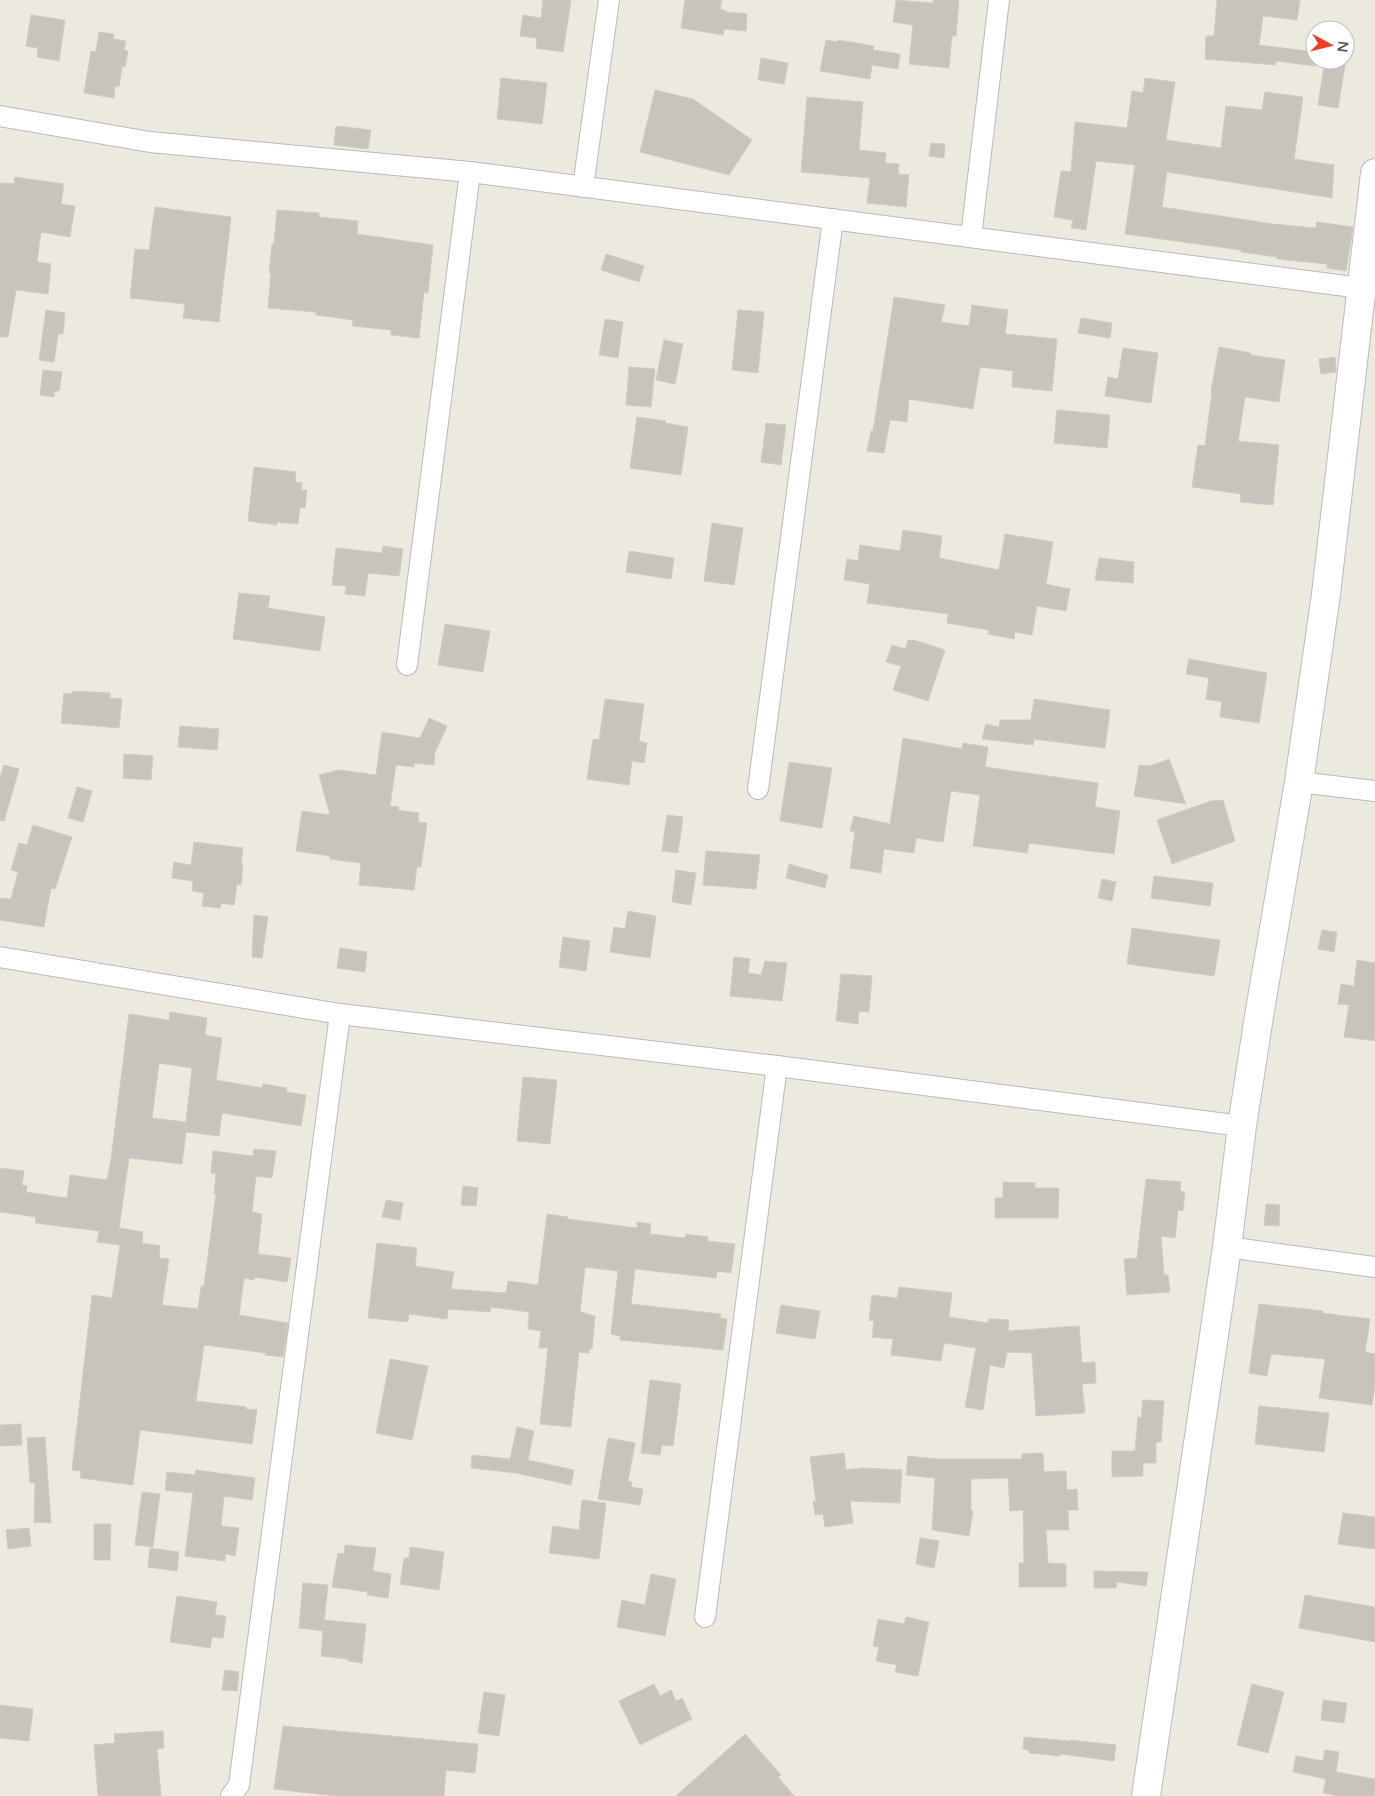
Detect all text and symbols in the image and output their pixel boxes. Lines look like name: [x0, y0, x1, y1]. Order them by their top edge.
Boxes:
north arrow: [1305, 20, 1355, 70]
text: N: [1333, 40, 1352, 53]

